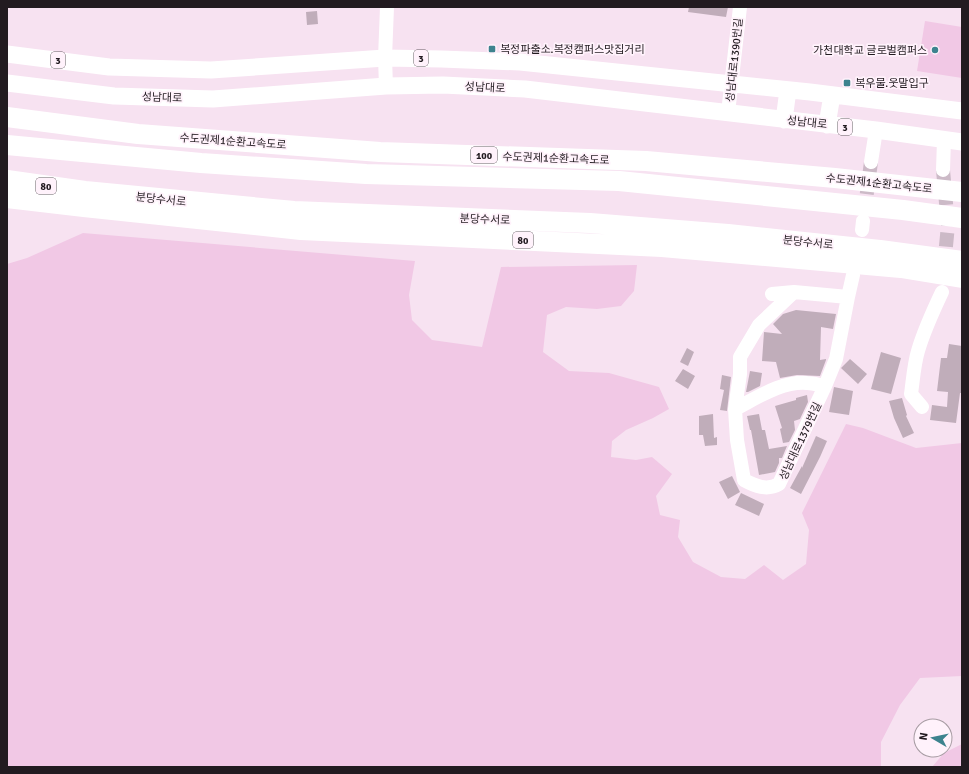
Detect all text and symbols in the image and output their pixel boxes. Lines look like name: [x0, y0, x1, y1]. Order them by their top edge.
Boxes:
street label: 성남대로1390번길: [724, 17, 745, 103]
place label: 복정파출소.복정캠퍼스맛집거리: [500, 43, 645, 56]
marker: 복정파출소.복정캠퍼스맛집거리: [487, 44, 497, 54]
place label: 가천대학교 글로벌캠퍼스: [813, 44, 927, 57]
marker: 가천대학교 글로벌캠퍼스: [930, 45, 940, 55]
road number: 3: [414, 50, 428, 66]
road number: 3: [51, 52, 65, 68]
place label: 복우물.웃말입구: [855, 77, 929, 90]
marker: 복우물.웃말입구: [842, 78, 852, 88]
street label: 성남대로: [464, 80, 506, 95]
street label: 성남대로: [142, 90, 182, 105]
street label: 성남대로: [786, 114, 828, 131]
road number: 3: [838, 119, 852, 135]
street label: 수도권제1순환고속도로: [179, 131, 287, 152]
road number: 100: [471, 147, 497, 163]
street label: 수도권제1순환고속도로: [502, 150, 610, 167]
street label: 수도권제1순환고속도로: [825, 171, 933, 196]
road number: 80: [36, 178, 56, 194]
street label: 분당수서로: [135, 190, 187, 209]
street label: 분당수서로: [459, 212, 510, 227]
road number: 80: [513, 232, 533, 248]
street label: 분당수서로: [782, 233, 834, 252]
street label: 성남대로1379번길: [777, 400, 824, 482]
north arrow: [913, 718, 953, 758]
text: N: [917, 732, 931, 741]

